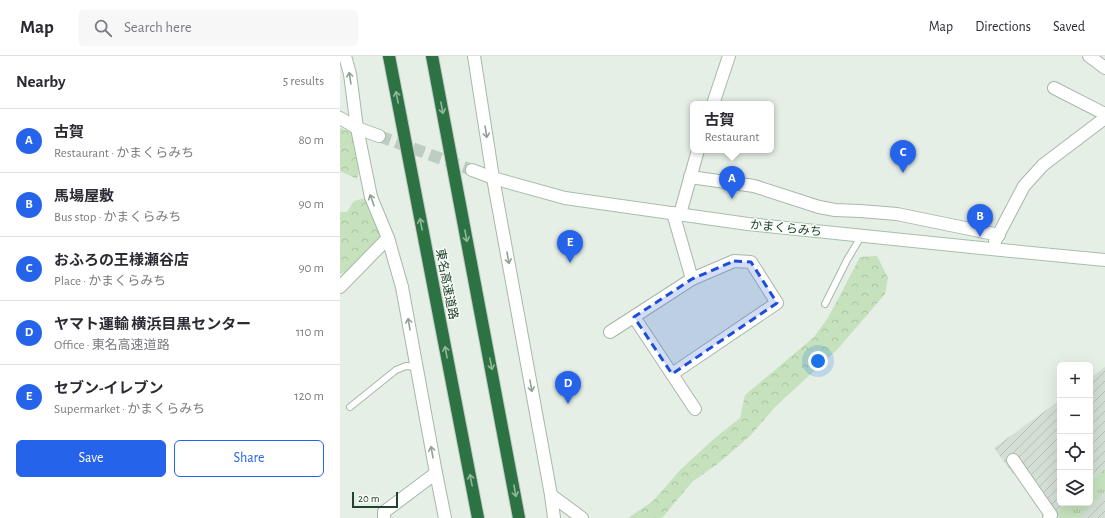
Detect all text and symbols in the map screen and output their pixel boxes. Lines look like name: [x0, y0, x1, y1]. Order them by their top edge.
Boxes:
search box: [78, 10, 358, 46]
icon: search: [92, 17, 114, 39]
text: Map: [20, 18, 54, 37]
text: Search here: [124, 20, 192, 35]
text: Map: [929, 20, 953, 34]
text: Directions: [975, 20, 1031, 34]
text: Saved: [1053, 20, 1085, 34]
one-way arrow: [346, 72, 354, 85]
text: Nearby: [16, 73, 66, 90]
text: 5 results: [283, 75, 324, 88]
one-way arrow: [392, 91, 400, 104]
one-way arrow: [439, 101, 447, 114]
popup: [690, 101, 774, 153]
text: 古賀: [704, 113, 735, 128]
text: 古賀: [54, 125, 84, 140]
one-way arrow: [482, 125, 490, 138]
text: Restaurant: [704, 131, 760, 144]
text: A: [25, 134, 33, 147]
text: 80 m: [298, 134, 324, 147]
pin: C: [890, 140, 916, 173]
text: Restaurant · かまくらみち: [54, 147, 194, 160]
pin: A: [719, 166, 745, 199]
text: 馬場屋敷: [54, 189, 114, 204]
one-way arrow: [368, 195, 376, 207]
text: B: [25, 198, 33, 211]
text: 90 m: [298, 198, 324, 211]
pin: B: [967, 204, 993, 237]
text: Bus stop · かまくらみち: [54, 211, 182, 224]
street label: かまくらみち: [750, 217, 823, 238]
one-way arrow: [417, 218, 425, 231]
one-way arrow: [463, 229, 471, 242]
pin: E: [557, 230, 583, 263]
street label: 東名高速道路: [434, 247, 461, 320]
one-way arrow: [504, 251, 512, 264]
text: おふろの王様瀬谷店: [54, 253, 189, 268]
text: C: [26, 262, 32, 275]
text: 90 m: [298, 262, 324, 275]
text: Place · かまくらみち: [54, 275, 166, 288]
text: ヤマト運輸 横浜目黒センター: [54, 317, 251, 332]
one-way arrow: [405, 318, 413, 331]
text: D: [25, 326, 33, 339]
text: 110 m: [296, 326, 324, 339]
text: Office · 東名高速道路: [54, 339, 170, 352]
one-way arrow: [442, 346, 450, 359]
your location: [808, 351, 828, 371]
one-way arrow: [487, 357, 495, 370]
map controls: [1057, 362, 1093, 506]
button: +: [1057, 362, 1093, 398]
pin: D: [555, 371, 581, 404]
one-way arrow: [527, 379, 535, 392]
text: セブン-イレブン: [54, 381, 164, 396]
text: E: [26, 390, 32, 403]
text: 120 m: [294, 390, 324, 403]
button: −: [1057, 398, 1093, 434]
text: Supermarket · かまくらみち: [54, 403, 205, 416]
button: locate: [1057, 434, 1093, 470]
button: Save: [16, 440, 166, 477]
button: Share: [174, 440, 324, 477]
one-way arrow: [428, 446, 436, 459]
button: layers: [1057, 470, 1093, 506]
one-way arrow: [466, 473, 474, 486]
one-way arrow: [511, 484, 519, 497]
scale bar: [352, 490, 398, 509]
text: 20 m: [358, 493, 379, 504]

